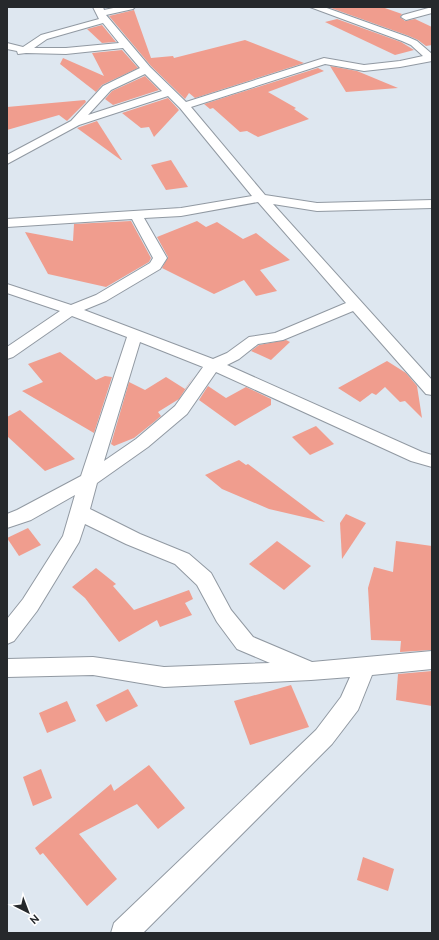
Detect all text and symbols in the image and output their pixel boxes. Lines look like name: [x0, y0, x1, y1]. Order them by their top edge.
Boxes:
north arrow: [8, 892, 48, 932]
text: N: [28, 912, 42, 927]

